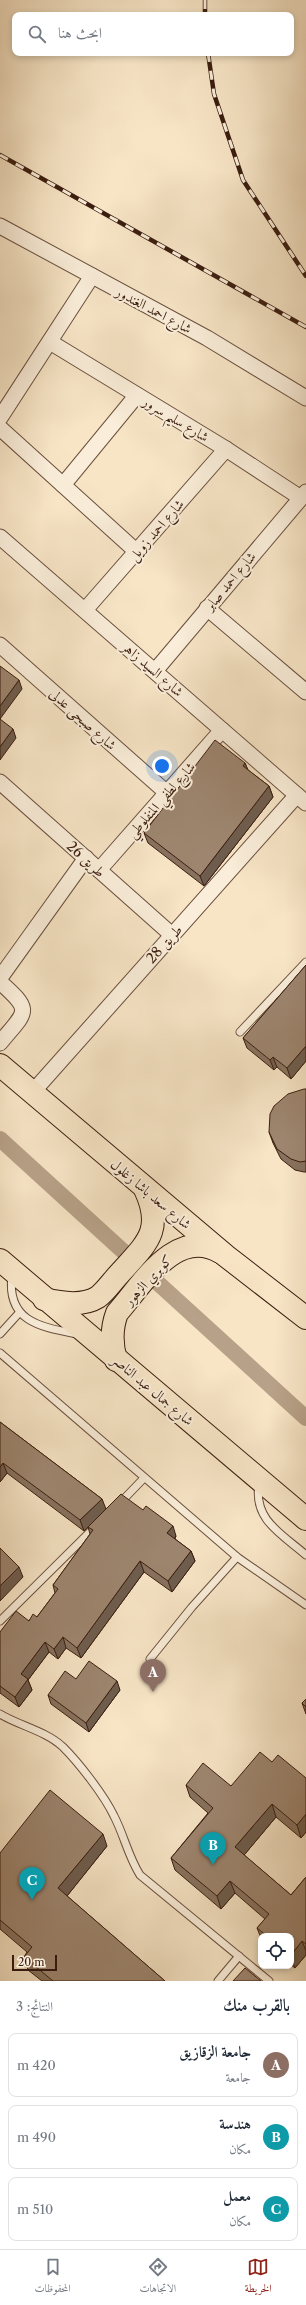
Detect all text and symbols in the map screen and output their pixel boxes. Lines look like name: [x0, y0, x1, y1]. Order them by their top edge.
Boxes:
search box: [12, 12, 294, 56]
icon: search: [26, 23, 48, 45]
text: ابحث هنا: [58, 23, 102, 42]
street label: شارع احمد الغندور: [110, 282, 195, 340]
street label: شارع سليم سرور: [135, 391, 212, 450]
street label: شارع احمد زويل: [124, 495, 190, 567]
street label: شارع احمد صابر: [199, 548, 262, 618]
street label: شارع السيد زاهر: [115, 636, 187, 703]
street label: شارع صبحى عدلى: [44, 684, 120, 756]
your location: [152, 756, 172, 776]
street label: شارع لطفي المنفلوطي: [123, 758, 203, 845]
street label: طريق 26: [63, 837, 109, 881]
street label: طريق 28: [142, 921, 186, 967]
street label: شارع سعد باشا زغلول: [105, 1155, 195, 1235]
street label: كوبري الزهور: [119, 1251, 178, 1313]
street label: شارع جمال عبد الناصر: [105, 1349, 198, 1432]
pin: A: [140, 1659, 166, 1692]
pin: B: [200, 1832, 226, 1865]
pin: C: [19, 1867, 45, 1900]
map controls: [258, 1933, 294, 1969]
button: locate: [258, 1933, 294, 1969]
scale bar: [12, 1953, 57, 1972]
text: 20 m: [18, 1955, 44, 1969]
text: بالقرب منك: [223, 1995, 290, 2015]
text: النتائج: 3: [16, 1998, 53, 2014]
text: جامعة الزقازيق: [179, 2042, 251, 2061]
text: 420 m: [17, 2057, 56, 2073]
text: A: [271, 2057, 281, 2073]
text: جامعة: [225, 2069, 251, 2085]
text: هندسة: [219, 2114, 251, 2133]
text: 490 m: [17, 2129, 56, 2145]
text: B: [271, 2129, 281, 2145]
text: مكان: [229, 2141, 251, 2157]
text: معمل: [223, 2186, 251, 2205]
text: 510 m: [17, 2201, 53, 2217]
text: C: [271, 2201, 281, 2217]
text: مكان: [229, 2213, 251, 2229]
tab: المحفوظات: [34, 2256, 71, 2299]
tab: الاتجاهات: [139, 2256, 176, 2299]
tab: الخريطة: [245, 2256, 272, 2299]

